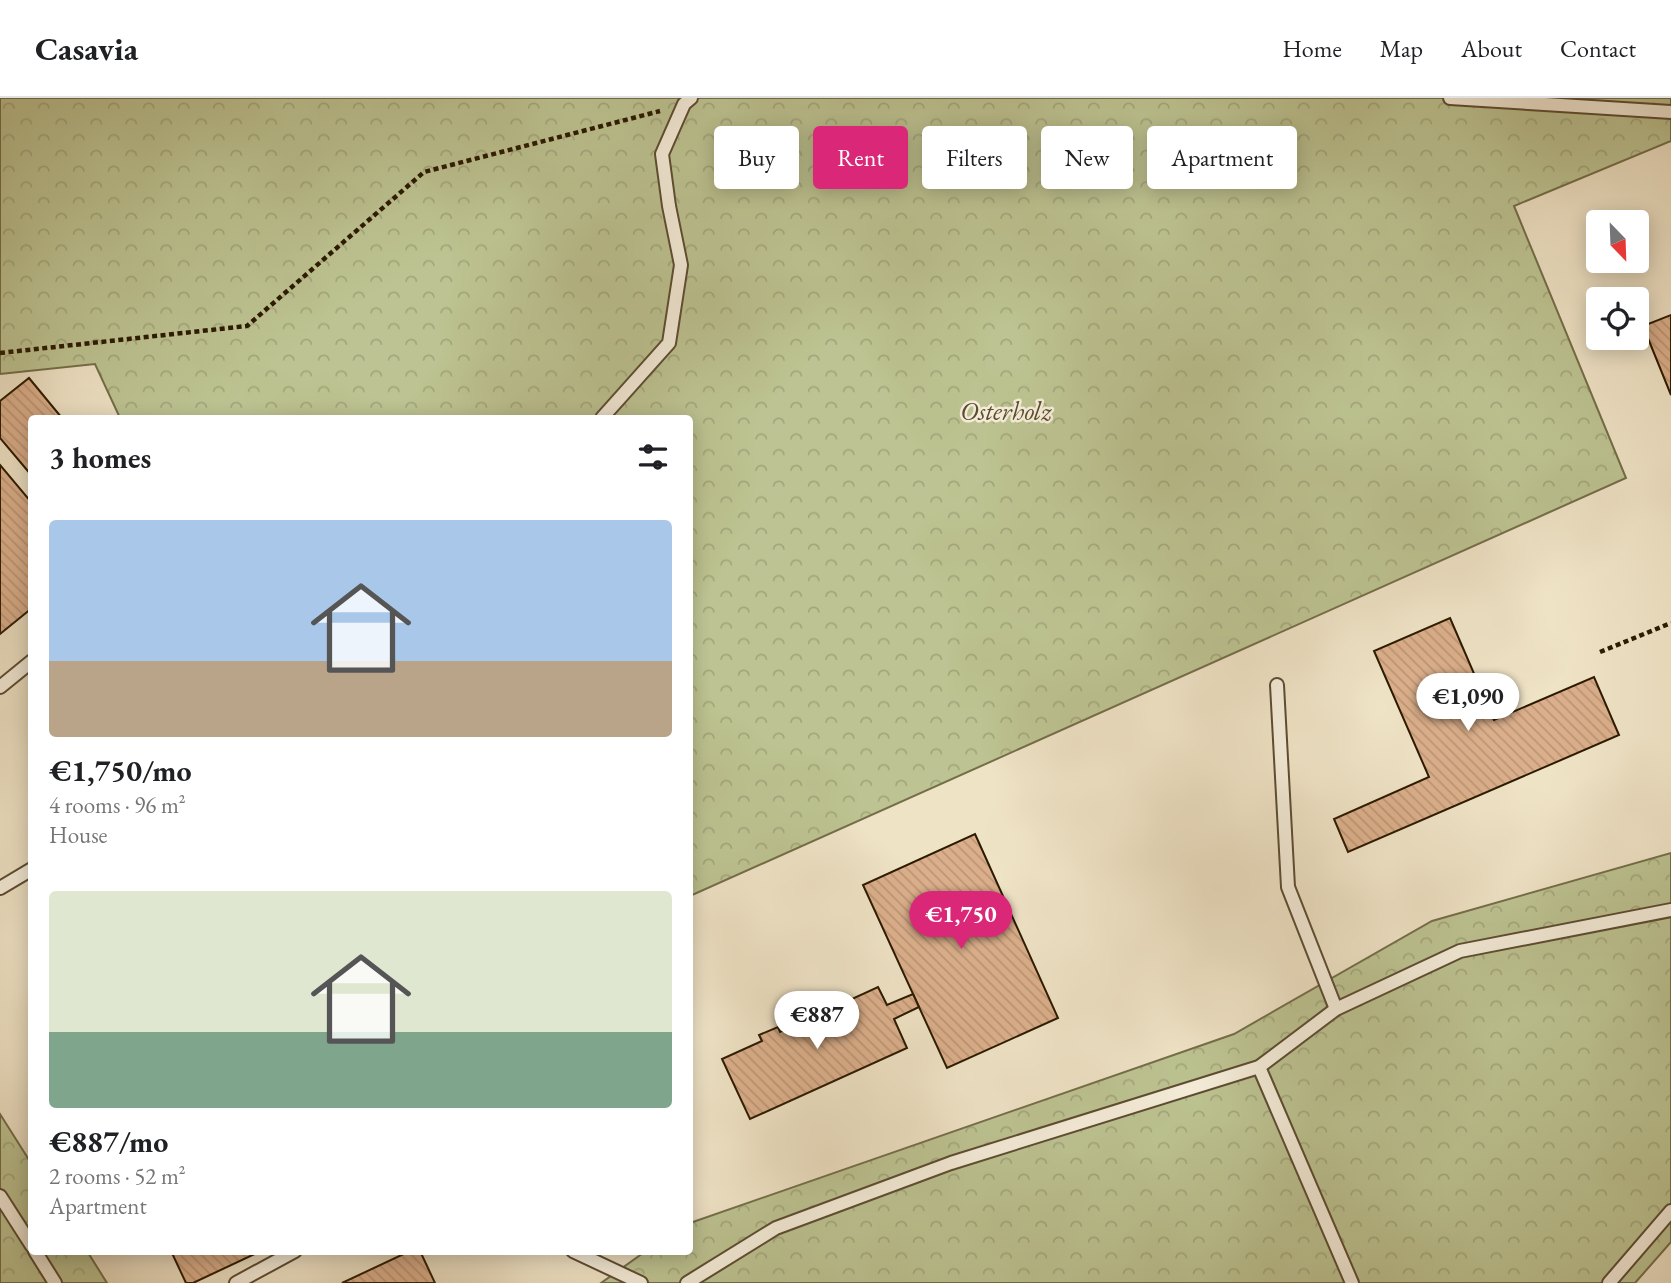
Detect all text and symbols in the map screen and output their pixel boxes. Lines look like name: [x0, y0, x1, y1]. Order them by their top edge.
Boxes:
text: Casavia: [35, 27, 138, 70]
text: Home: [1282, 33, 1342, 64]
text: Map: [1380, 33, 1423, 64]
text: About: [1461, 33, 1522, 64]
text: Contact: [1560, 33, 1636, 64]
chip: Buy: [714, 126, 799, 189]
chip: Rent: [813, 126, 908, 189]
chip: Filters: [922, 126, 1027, 189]
chip: New: [1041, 126, 1133, 189]
chip: Apartment: [1147, 126, 1297, 189]
north arrow: [1586, 210, 1648, 273]
map controls: [1586, 210, 1649, 350]
button: locate: [1586, 287, 1649, 350]
park label: Osterholz: [960, 394, 1052, 428]
text: 3 homes: [49, 438, 151, 477]
icon: filters: [634, 438, 672, 476]
icon: home: [298, 565, 424, 691]
pin: €1,090: [1411, 674, 1525, 733]
text: €1,090: [1432, 681, 1504, 711]
text: €1,750/mo: [49, 751, 192, 790]
text: 4 rooms · 96 m²: [49, 790, 186, 820]
text: House: [49, 820, 108, 850]
pin: €1,750: [904, 892, 1018, 951]
text: €1,750: [925, 899, 997, 929]
icon: home: [298, 936, 424, 1062]
pin: €887: [776, 992, 858, 1051]
text: €887: [790, 999, 844, 1029]
text: €887/mo: [49, 1122, 168, 1161]
text: 2 rooms · 52 m²: [49, 1161, 186, 1191]
text: Apartment: [49, 1191, 147, 1221]

